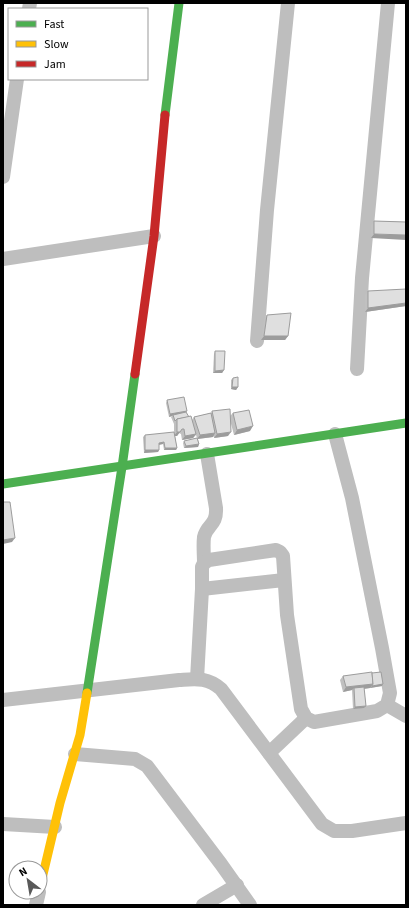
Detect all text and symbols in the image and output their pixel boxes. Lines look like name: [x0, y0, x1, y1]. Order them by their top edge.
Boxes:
legend: [8, 8, 148, 80]
text: Fast: [44, 16, 64, 33]
text: Slow: [44, 36, 69, 53]
text: Jam: [44, 56, 66, 73]
north arrow: [8, 860, 48, 900]
text: N: [16, 864, 30, 880]

